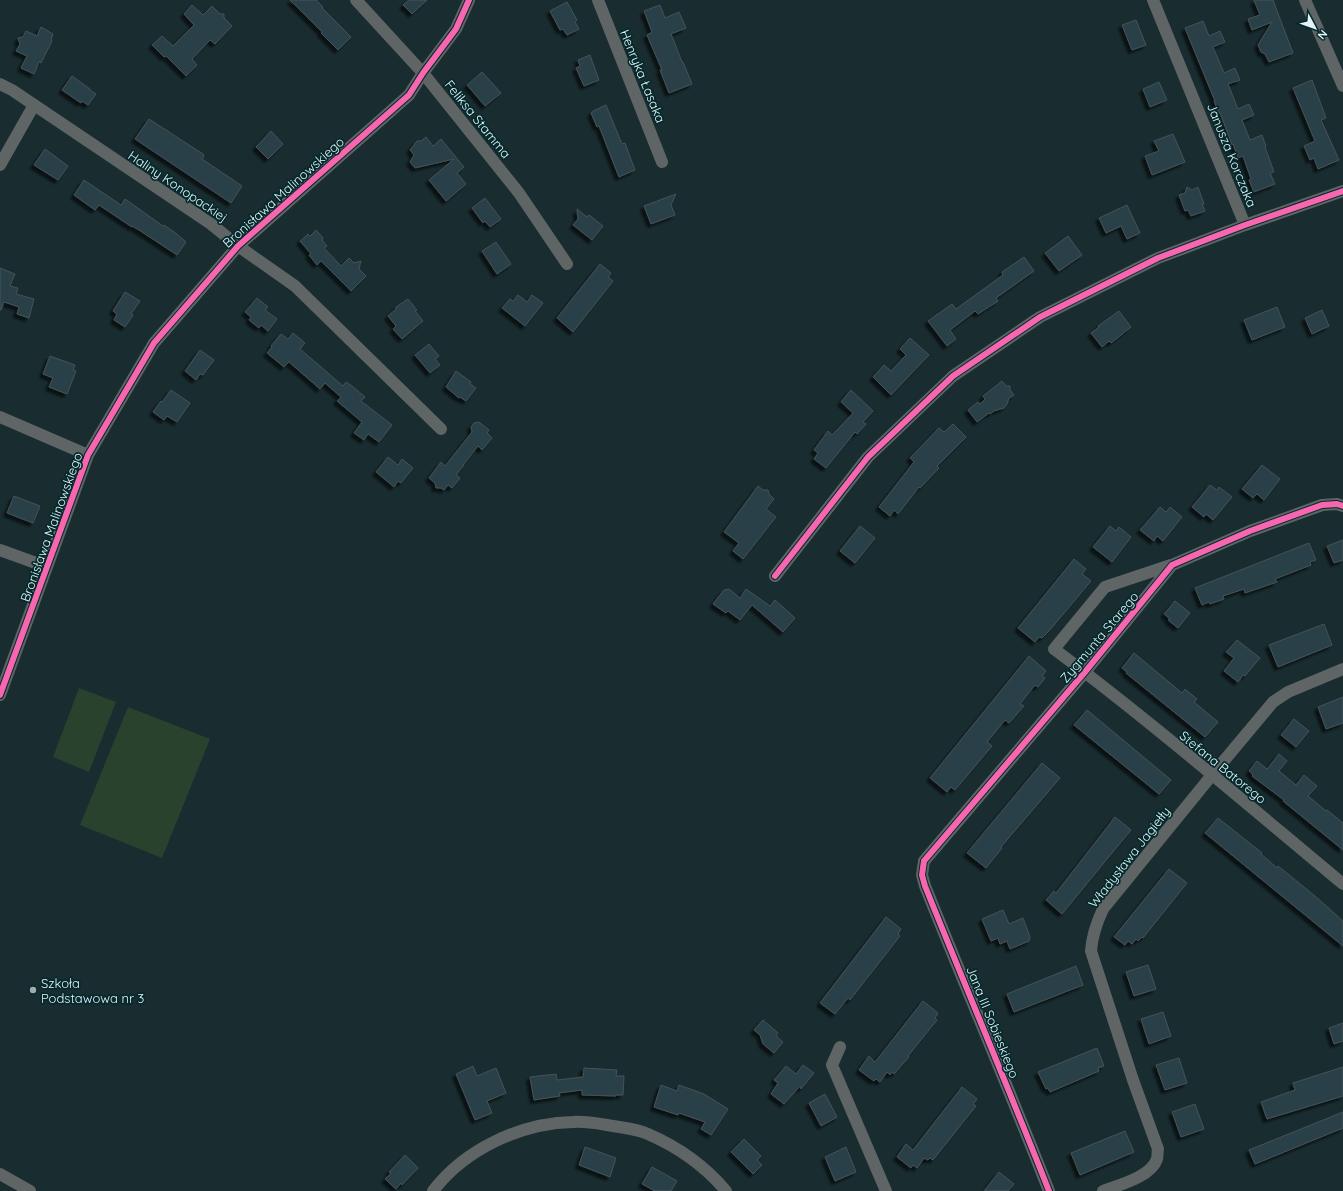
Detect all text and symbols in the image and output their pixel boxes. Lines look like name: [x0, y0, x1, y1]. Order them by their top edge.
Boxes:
north arrow: [1295, 8, 1335, 48]
street label: Henryka Łasaka: [617, 27, 669, 125]
text: N: [1315, 27, 1330, 42]
street label: Feliksa Stamma: [442, 77, 514, 161]
street label: Janusza Korczaka: [1204, 101, 1260, 209]
street label: Bronisława Malinowskiego: [219, 133, 347, 251]
street label: Haliny Konopackiej: [125, 147, 231, 225]
street label: Bronisława Malinowskiego: [17, 450, 86, 604]
street label: Zygmunta Starego: [1056, 588, 1142, 686]
street label: Stefana Batorego: [1176, 727, 1270, 807]
street label: Władysława Jagiełły: [1085, 803, 1173, 911]
street label: Jana III Sobieskiego: [963, 964, 1023, 1081]
place label: Szkoła Podstawowa nr 3: [41, 975, 145, 1006]
marker: Szkoła Podstawowa nr 3: [28, 985, 38, 995]

